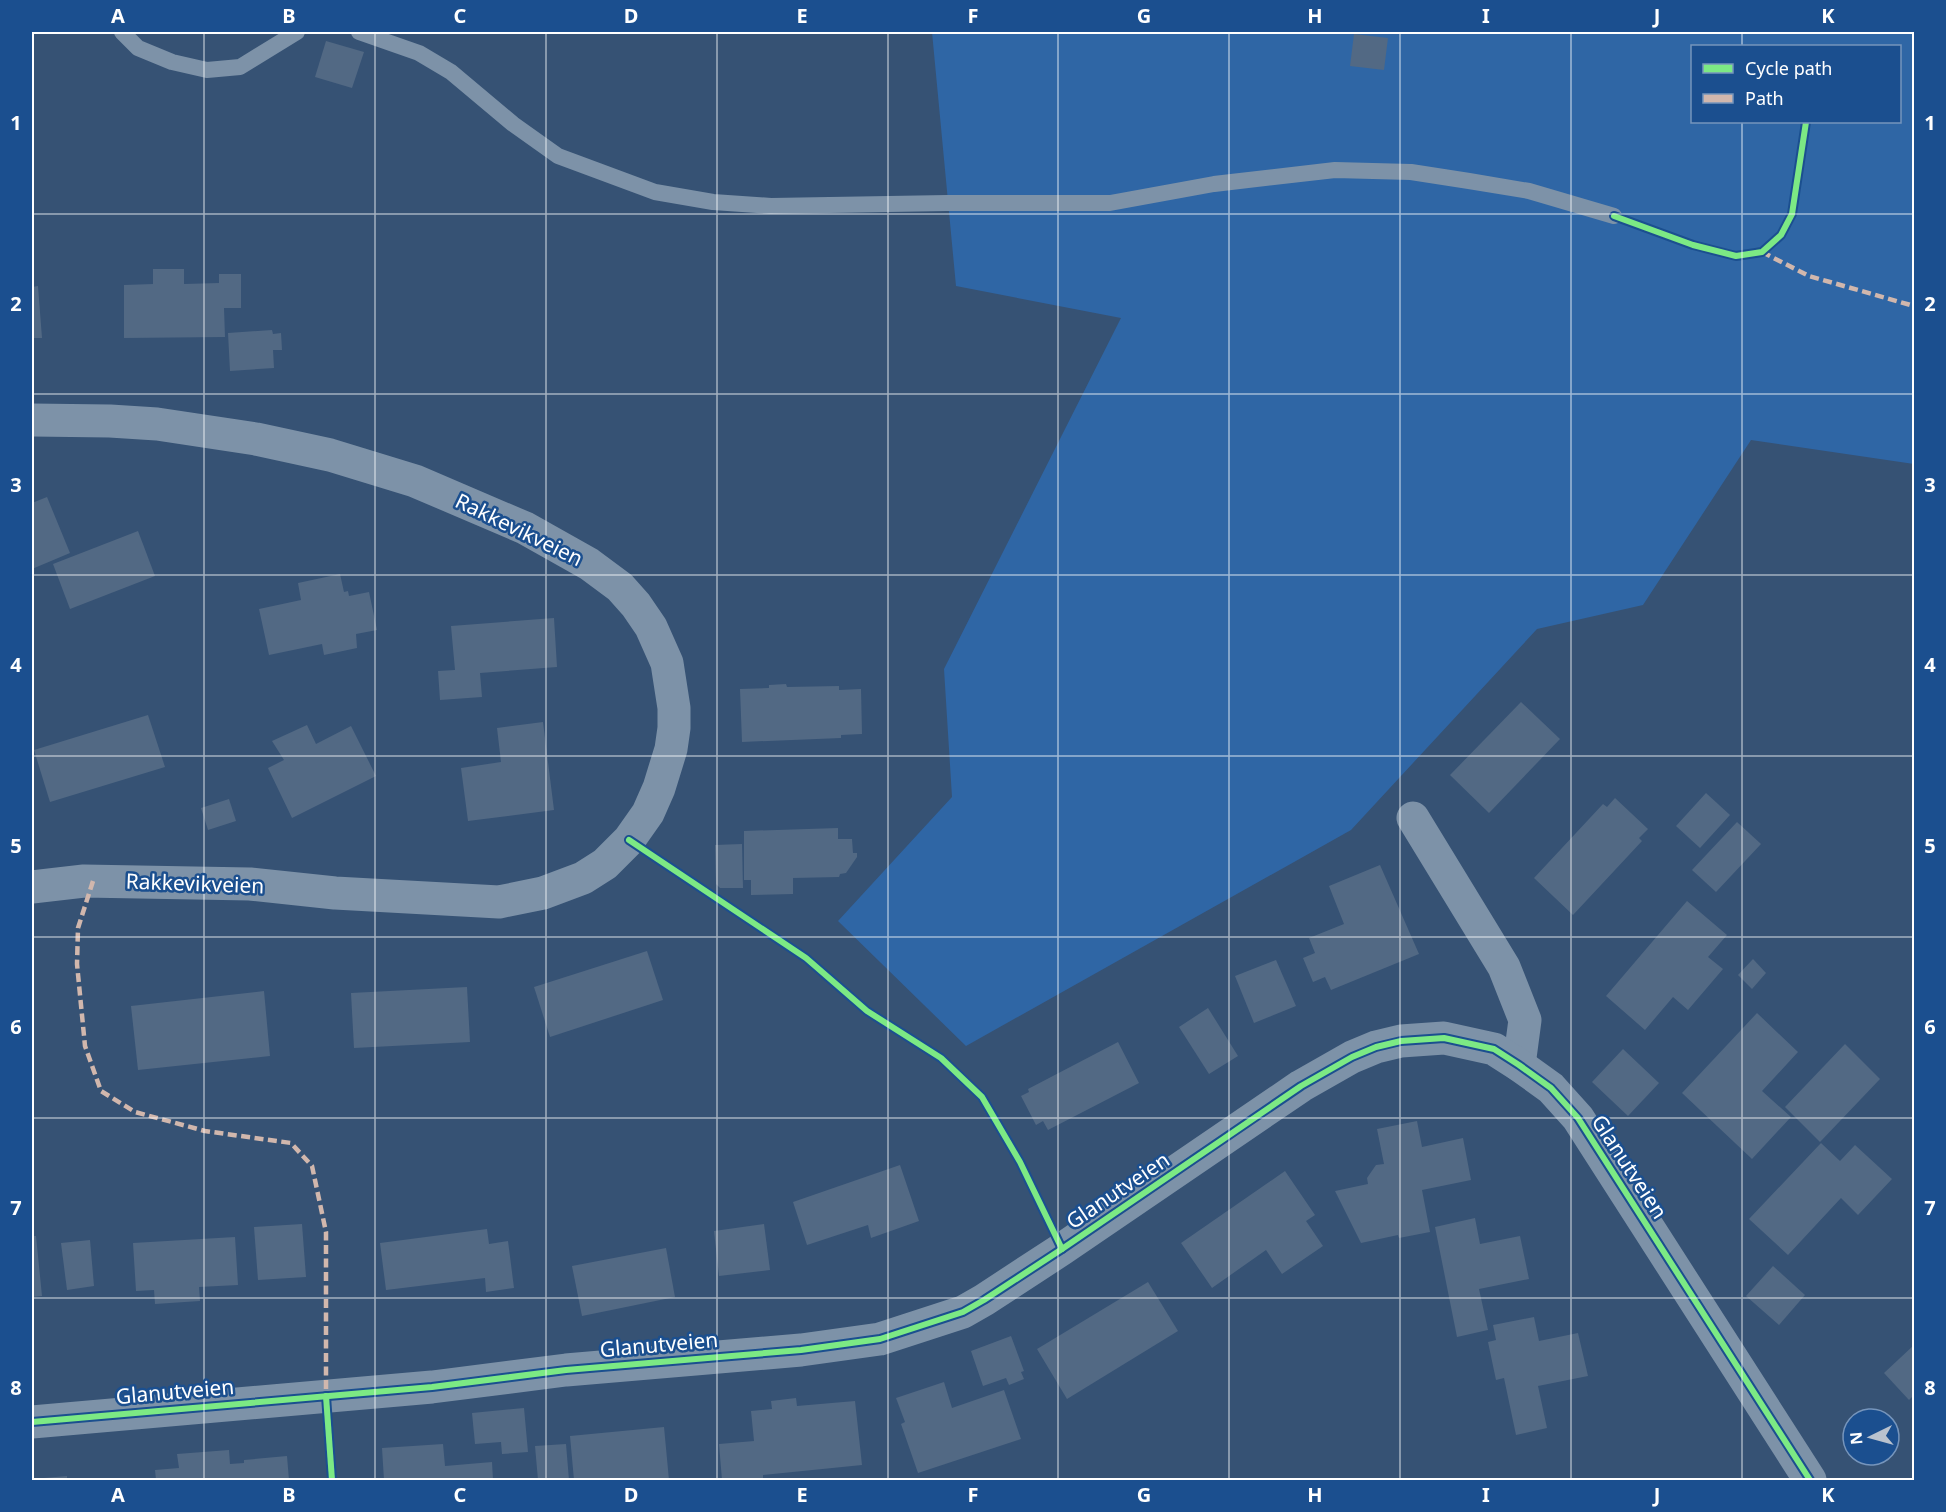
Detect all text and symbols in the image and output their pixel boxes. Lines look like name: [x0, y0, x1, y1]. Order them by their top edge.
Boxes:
text: A: [111, 2, 125, 29]
text: B: [282, 2, 296, 29]
text: C: [454, 2, 467, 29]
text: D: [624, 2, 638, 29]
text: E: [796, 2, 808, 29]
text: F: [968, 2, 978, 29]
text: G: [1137, 2, 1151, 29]
text: H: [1307, 2, 1323, 29]
text: I: [1482, 2, 1490, 29]
text: J: [1652, 2, 1660, 29]
text: K: [1821, 2, 1835, 29]
legend: [1691, 45, 1901, 123]
text: Cycle path: [1745, 56, 1832, 80]
text: Path: [1745, 86, 1784, 110]
text: 1: [10, 109, 22, 136]
text: 1: [1924, 109, 1936, 136]
text: 2: [10, 290, 22, 317]
text: 2: [1924, 290, 1936, 317]
text: 3: [10, 471, 22, 498]
text: 3: [1924, 471, 1936, 498]
street label: Rakkevikveien: [451, 486, 588, 572]
text: 4: [10, 651, 22, 678]
text: 4: [1924, 651, 1936, 678]
text: 5: [10, 832, 22, 859]
text: 5: [1924, 832, 1936, 859]
street label: Rakkevikveien: [125, 867, 265, 899]
text: 6: [10, 1013, 22, 1040]
text: 6: [1924, 1013, 1936, 1040]
street label: Glanutveien: [1586, 1109, 1674, 1224]
street label: Glanutveien: [1060, 1145, 1175, 1235]
text: 7: [10, 1194, 22, 1221]
text: 7: [1924, 1194, 1936, 1221]
street label: Glanutveien: [599, 1325, 719, 1363]
street label: Glanutveien: [115, 1372, 235, 1410]
text: 8: [10, 1374, 22, 1401]
text: 8: [1924, 1374, 1936, 1401]
north arrow: [1841, 1407, 1901, 1467]
text: N: [1845, 1431, 1868, 1446]
text: A: [111, 1481, 125, 1508]
text: B: [282, 1481, 296, 1508]
text: C: [454, 1481, 467, 1508]
text: D: [624, 1481, 638, 1508]
text: E: [796, 1481, 808, 1508]
text: F: [968, 1481, 978, 1508]
text: G: [1137, 1481, 1151, 1508]
text: H: [1307, 1481, 1323, 1508]
text: I: [1482, 1481, 1490, 1508]
text: J: [1652, 1481, 1660, 1508]
text: K: [1821, 1481, 1835, 1508]

